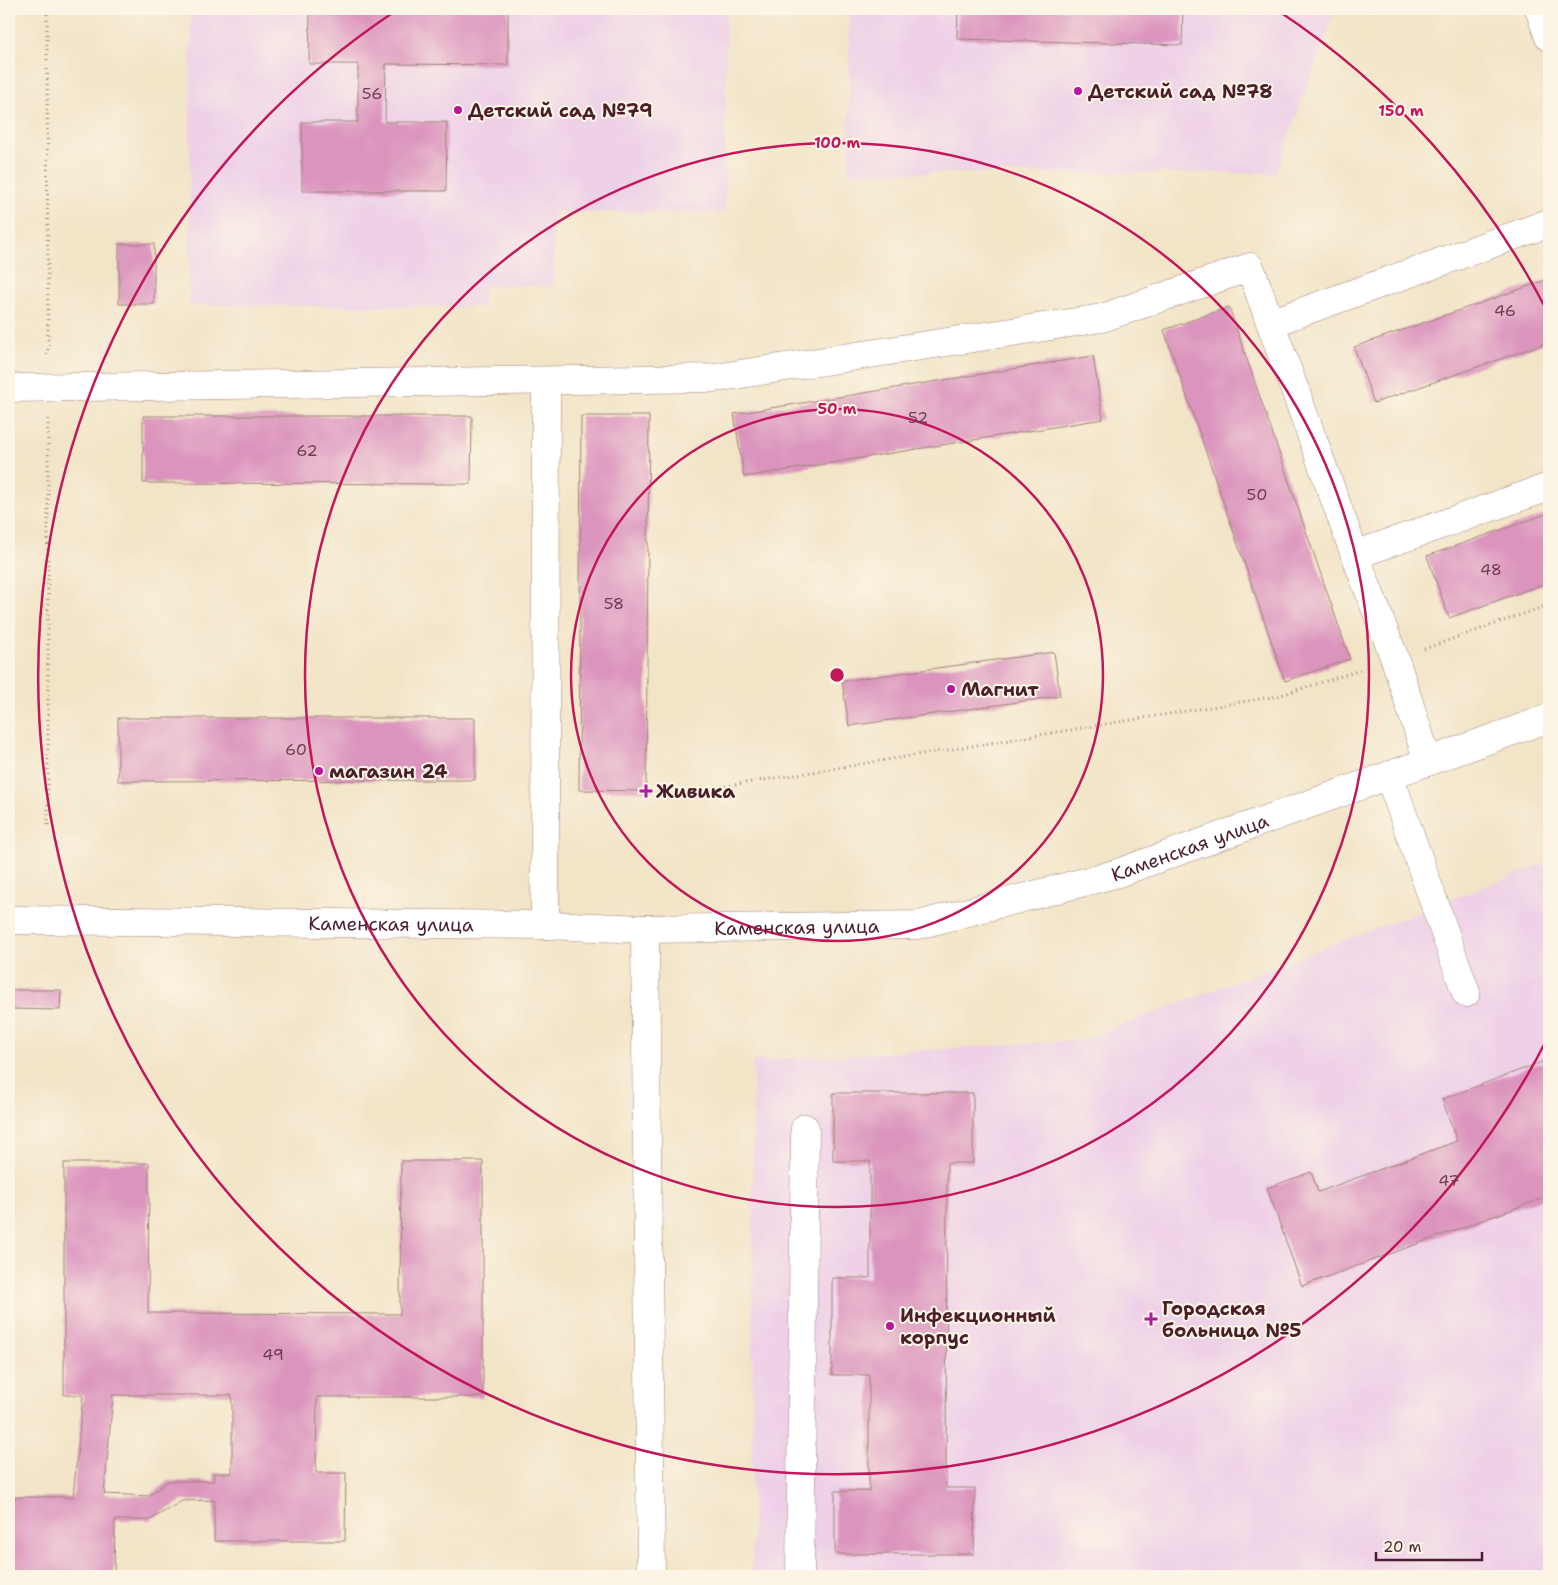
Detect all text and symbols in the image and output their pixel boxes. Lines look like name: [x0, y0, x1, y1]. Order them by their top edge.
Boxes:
place label: Детский сад №78: [1088, 79, 1273, 104]
house number: 56: [362, 83, 382, 104]
marker: Детский сад №78: [1072, 85, 1084, 97]
place label: Детский сад №79: [468, 98, 653, 123]
text: 150 m: [1378, 101, 1424, 121]
marker: Детский сад №79: [452, 104, 464, 116]
text: 100 m: [814, 133, 860, 153]
house number: 46: [1494, 300, 1516, 321]
text: 50 m: [818, 399, 857, 419]
house number: 52: [908, 407, 928, 428]
house number: 62: [296, 440, 318, 461]
house number: 50: [1247, 484, 1267, 505]
house number: 48: [1480, 559, 1502, 580]
house number: 58: [604, 593, 624, 614]
centre of rings: [828, 666, 846, 684]
place label: Магнит: [961, 677, 1039, 702]
marker: Магнит: [945, 683, 957, 695]
house number: 60: [285, 739, 307, 760]
place label: магазин 24: [329, 759, 448, 784]
marker: магазин 24: [313, 765, 325, 777]
place label: Живика: [656, 779, 735, 804]
marker: Живика: [640, 785, 652, 797]
street label: Каменская улица: [1108, 808, 1272, 887]
street label: Каменская улица: [308, 911, 474, 937]
street label: Каменская улица: [714, 914, 880, 941]
house number: 47: [1438, 1170, 1460, 1191]
place label: Городская больница №5: [1162, 1296, 1302, 1343]
place label: Инфекционный корпус: [900, 1303, 1056, 1350]
marker: Городская больница №5: [1144, 1312, 1158, 1326]
marker: Инфекционный корпус: [884, 1320, 896, 1332]
house number: 49: [262, 1344, 284, 1365]
scale bar: [1376, 1530, 1482, 1562]
text: 20 m: [1383, 1537, 1422, 1557]

